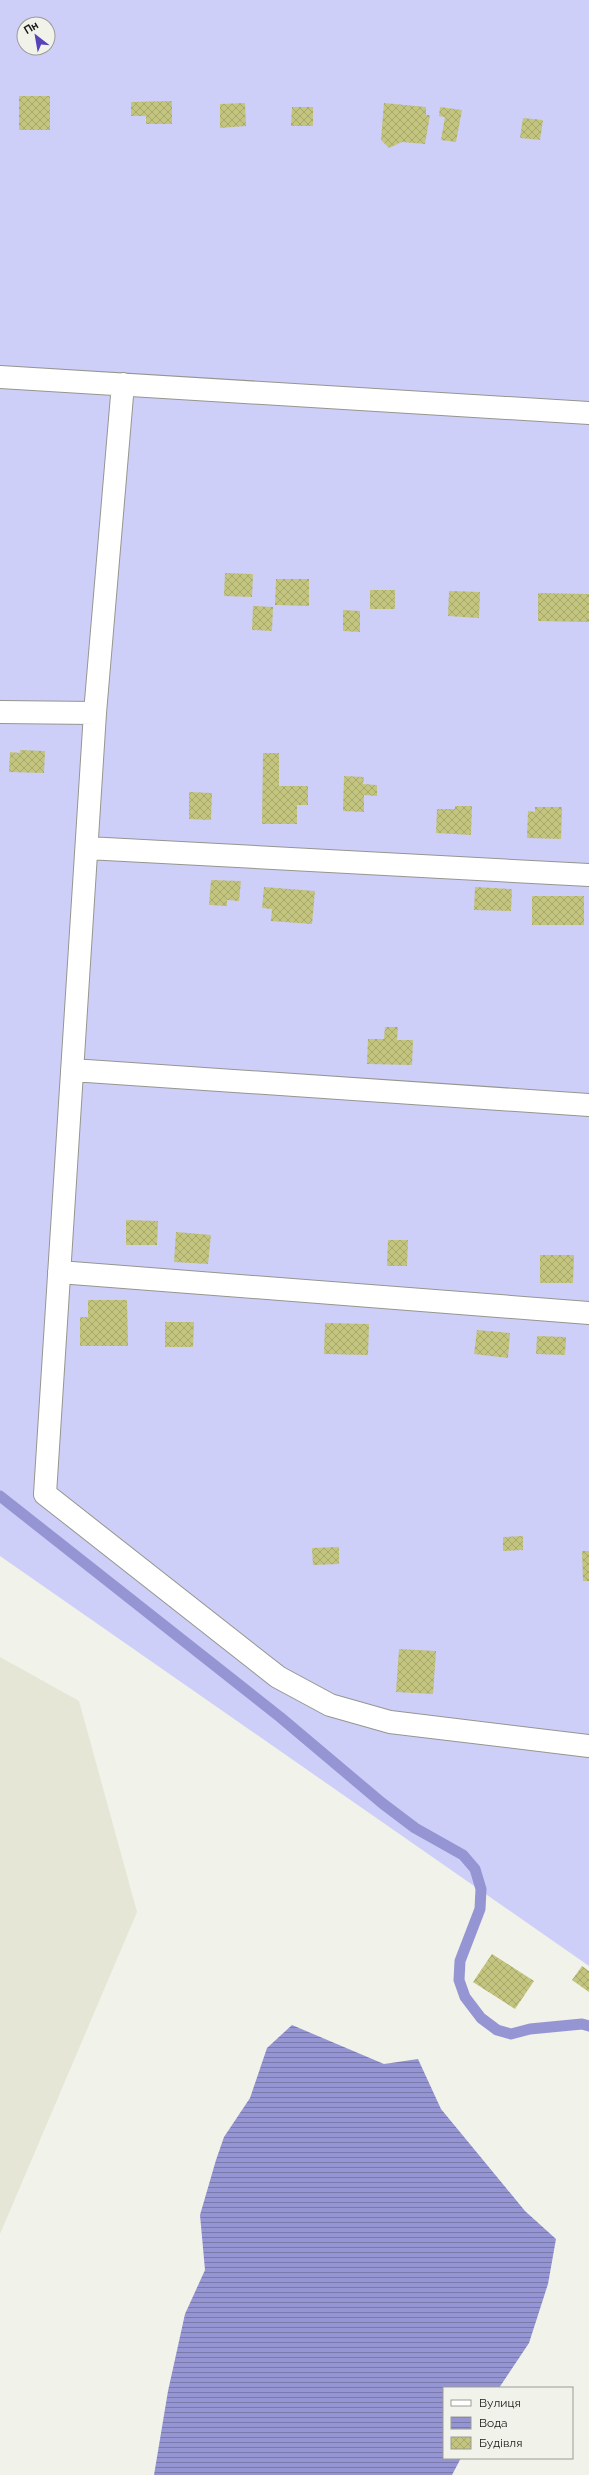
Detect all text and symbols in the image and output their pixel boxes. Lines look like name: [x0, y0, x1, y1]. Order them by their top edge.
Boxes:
north arrow: [16, 16, 56, 56]
text: Пн: [21, 19, 41, 37]
legend: [443, 2387, 573, 2459]
text: Вулиця: [479, 2396, 521, 2410]
text: Вода: [479, 2416, 508, 2430]
text: Будівля: [479, 2436, 522, 2450]

